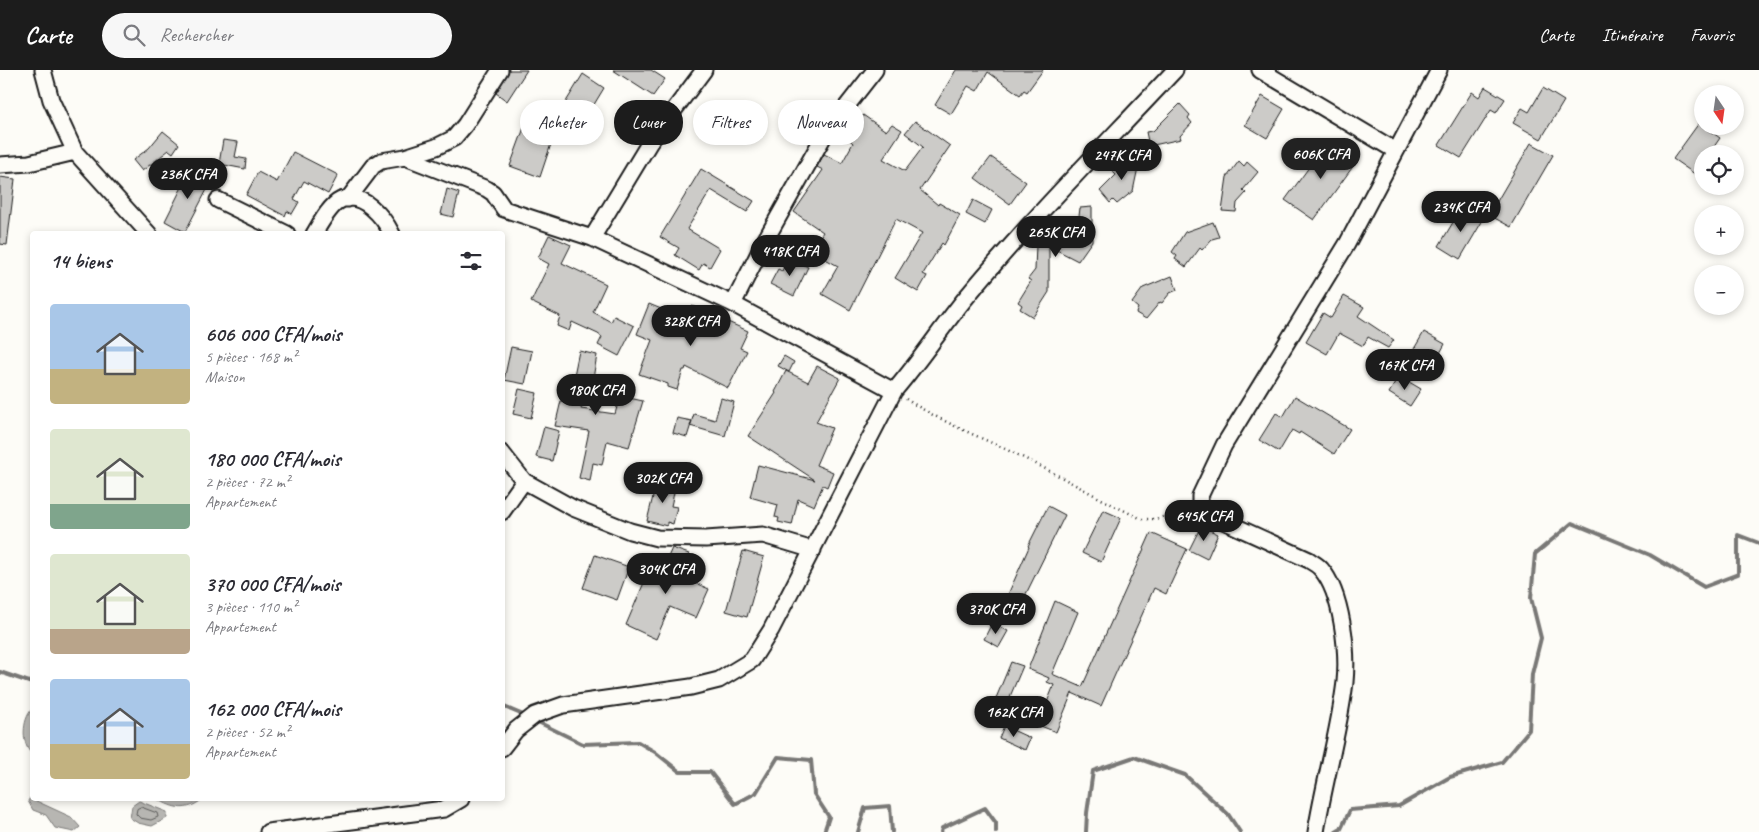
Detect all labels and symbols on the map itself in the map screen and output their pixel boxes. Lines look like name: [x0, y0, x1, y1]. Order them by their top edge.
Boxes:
north arrow: [1694, 85, 1744, 135]
pin: 247K CFA: [1070, 138, 1174, 181]
pin: 606K CFA: [1269, 138, 1373, 180]
pin: 236K CFA: [136, 158, 240, 200]
pin: 234K CFA: [1409, 190, 1513, 233]
pin: 265K CFA: [1004, 216, 1108, 258]
pin: 418K CFA: [738, 234, 842, 277]
pin: 328K CFA: [639, 304, 743, 347]
pin: 167K CFA: [1353, 348, 1457, 391]
pin: 180K CFA: [544, 374, 648, 416]
pin: 302K CFA: [611, 462, 715, 504]
pin: 645K CFA: [1152, 500, 1256, 542]
pin: 304K CFA: [614, 552, 718, 595]
pin: 370K CFA: [944, 592, 1048, 635]
pin: 162K CFA: [962, 696, 1066, 738]

